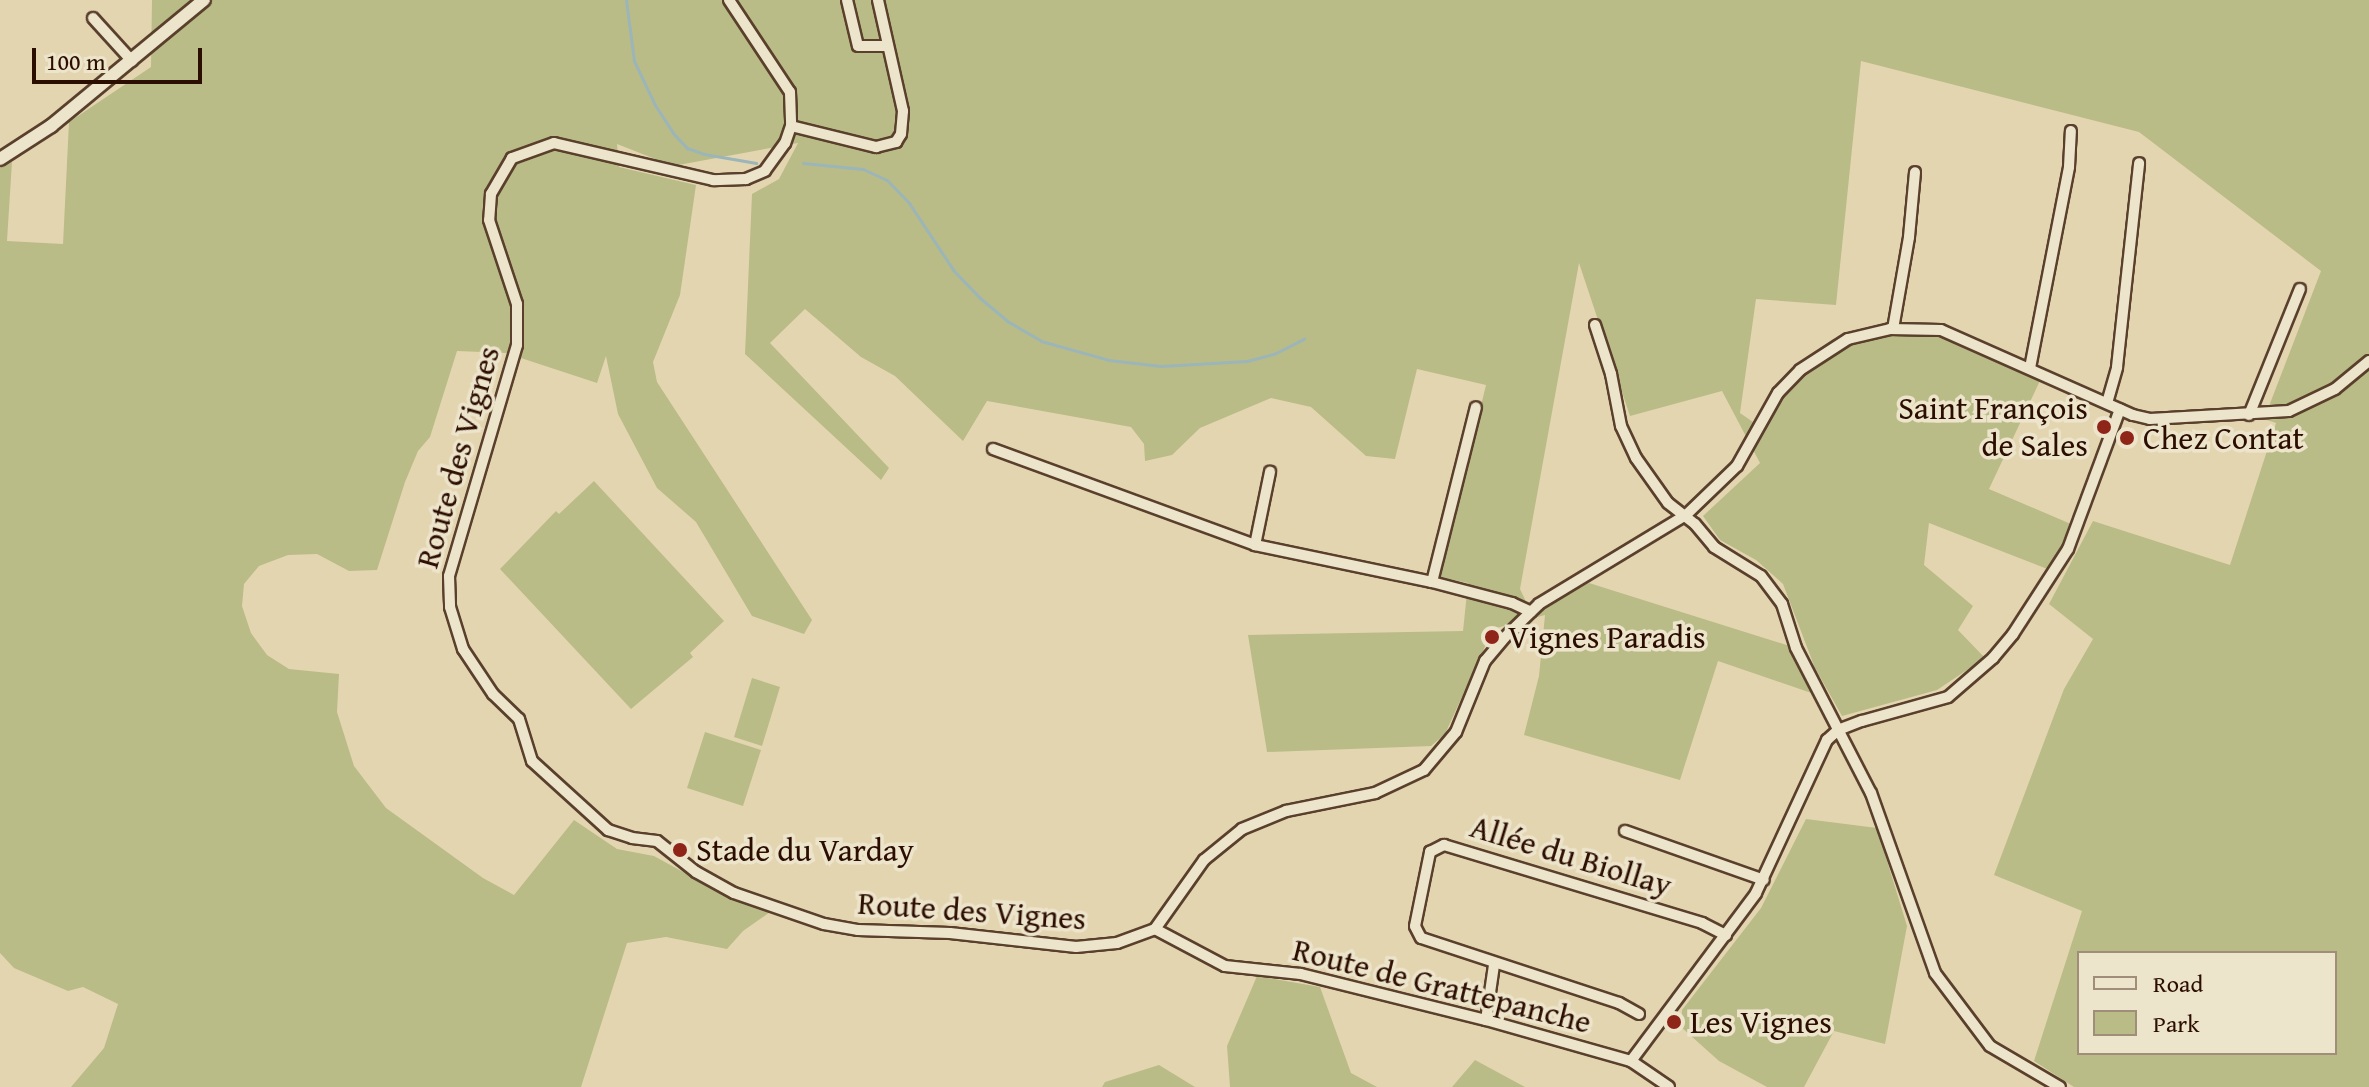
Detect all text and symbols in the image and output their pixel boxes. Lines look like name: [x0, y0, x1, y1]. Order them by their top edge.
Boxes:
scale bar: [36, 32, 206, 82]
text: 100 m: [46, 44, 106, 79]
street label: Route des Vignes: [408, 342, 508, 572]
place label: Saint François de Sales: [1898, 390, 2088, 465]
marker: Saint François de Sales: [2095, 418, 2113, 436]
place label: Chez Contat: [2143, 419, 2304, 457]
marker: Chez Contat: [2118, 429, 2136, 447]
place label: Vignes Paradis: [1508, 618, 1706, 656]
marker: Vignes Paradis: [1483, 628, 1501, 646]
street label: Allée du Biollay: [1466, 807, 1676, 905]
place label: Stade du Varday: [696, 831, 914, 869]
marker: Stade du Varday: [671, 841, 689, 859]
street label: Route des Vignes: [857, 884, 1087, 938]
street label: Route de Grattepanche: [1289, 930, 1595, 1042]
legend: [2077, 951, 2337, 1055]
text: Road: [2153, 966, 2203, 1001]
place label: Les Vignes: [1690, 1003, 1832, 1041]
text: Park: [2153, 1006, 2199, 1041]
marker: Les Vignes: [1665, 1013, 1683, 1031]

